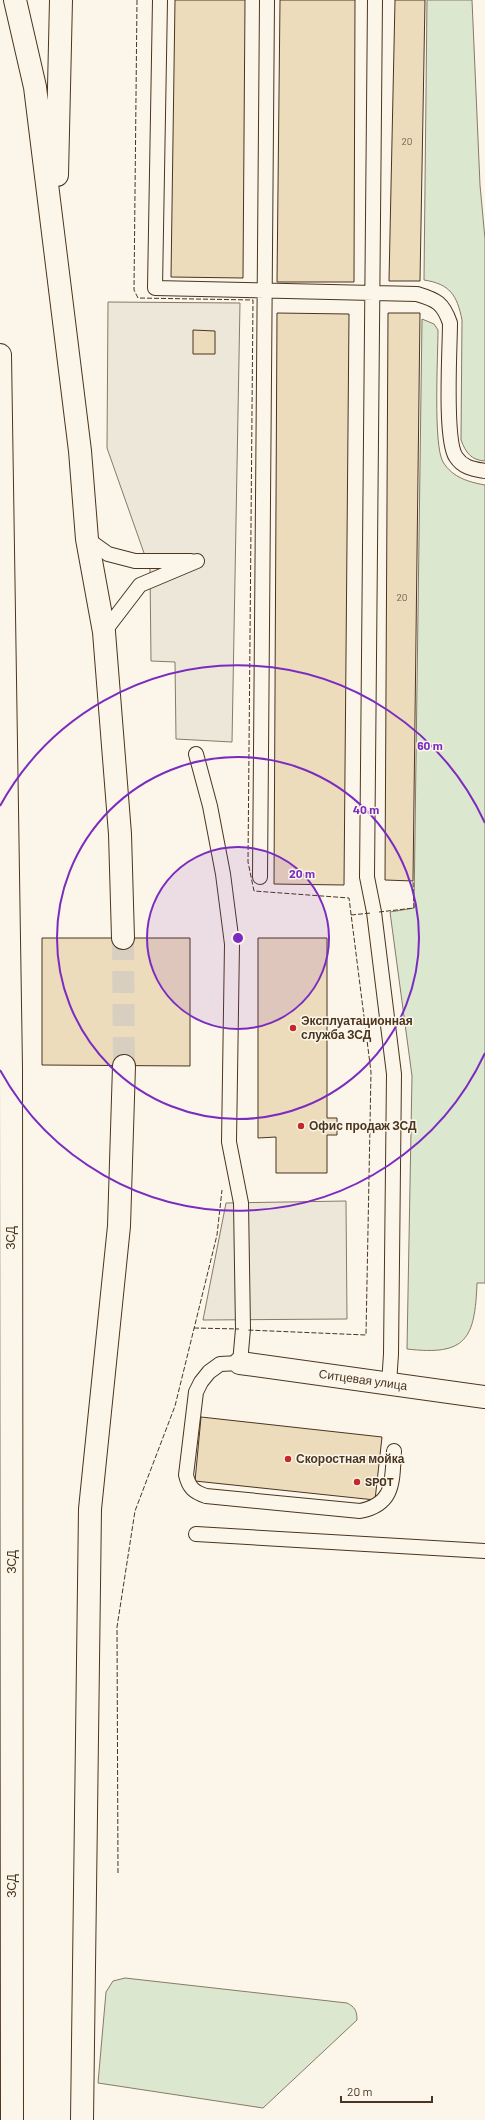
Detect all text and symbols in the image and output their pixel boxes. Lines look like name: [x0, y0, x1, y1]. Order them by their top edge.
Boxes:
house number: 20: [401, 135, 413, 147]
house number: 20: [396, 591, 408, 603]
text: 60 m: [417, 738, 443, 752]
text: 40 m: [353, 802, 379, 816]
text: 20 m: [289, 866, 315, 880]
centre of rings: [231, 931, 245, 945]
place label: Эксплуатационная служба ЗСД: [301, 1013, 413, 1042]
marker: Эксплуатационная служба ЗСД: [288, 1023, 298, 1033]
place label: Офис продаж ЗСД: [309, 1118, 417, 1133]
marker: Офис продаж ЗСД: [296, 1121, 306, 1131]
street label: ЗСД: [3, 1226, 18, 1250]
street label: Ситцевая улица: [318, 1366, 409, 1393]
place label: Скоростная мойка: [296, 1451, 405, 1466]
marker: Скоростная мойка: [283, 1454, 293, 1464]
place label: SPOT: [365, 1474, 394, 1488]
marker: SPOT: [352, 1477, 362, 1487]
street label: ЗСД: [4, 1550, 19, 1574]
street label: ЗСД: [4, 1874, 19, 1898]
scale bar: [341, 2078, 432, 2104]
text: 20 m: [347, 2084, 373, 2098]

